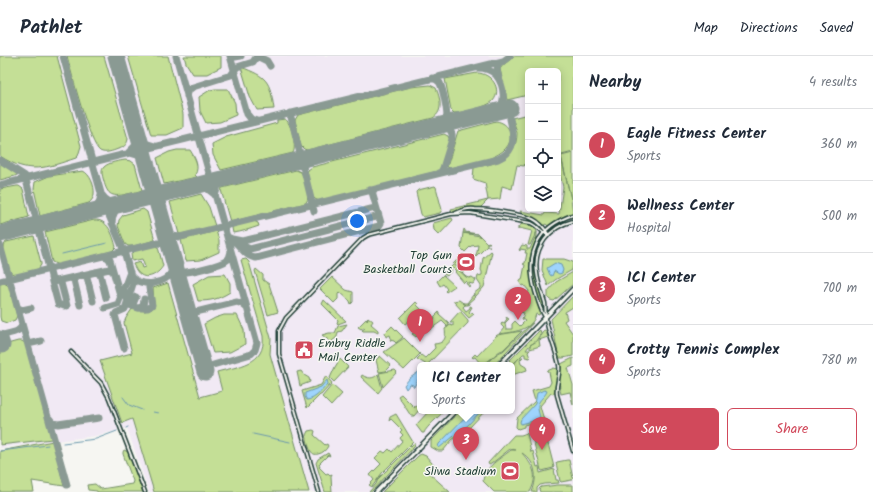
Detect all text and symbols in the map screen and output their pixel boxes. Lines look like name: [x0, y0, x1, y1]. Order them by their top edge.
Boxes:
text: Pathlet: [20, 13, 82, 43]
text: Map: [693, 17, 718, 39]
text: Directions: [740, 17, 798, 39]
text: Saved: [820, 17, 853, 39]
map controls: [525, 68, 561, 212]
button: +: [525, 68, 561, 104]
text: Nearby: [589, 69, 641, 96]
text: 4 results: [809, 72, 857, 93]
button: −: [525, 104, 561, 140]
text: Eagle Fitness Center: [627, 122, 766, 146]
text: 1: [600, 134, 604, 155]
text: 360 m: [820, 134, 857, 155]
button: locate: [525, 140, 561, 176]
text: Sports: [627, 146, 661, 167]
button: layers: [525, 176, 561, 212]
text: Wellness Center: [627, 194, 734, 218]
text: 2: [598, 206, 606, 227]
text: 500 m: [821, 206, 857, 227]
your location: [347, 211, 367, 231]
text: Hospital: [627, 218, 671, 239]
place label: Top Gun Basketball Courts: [363, 246, 452, 279]
sports icon: Top Gun Basketball Courts: [455, 251, 477, 273]
text: ICI Center: [627, 266, 696, 290]
text: 3: [598, 278, 606, 299]
text: 700 m: [822, 278, 857, 299]
pin: 2: [505, 287, 531, 320]
text: Sports: [627, 290, 661, 311]
pin: 1: [407, 309, 433, 342]
place label: Embry Riddle Mail Center: [318, 334, 386, 367]
text: Crotty Tennis Complex: [627, 338, 779, 362]
public building icon: Embry Riddle Mail Center: [293, 339, 315, 361]
text: 4: [598, 350, 606, 371]
text: 780 m: [821, 350, 857, 371]
popup: [417, 362, 515, 414]
text: Sports: [627, 362, 661, 383]
text: ICI Center: [432, 366, 500, 390]
text: Sports: [432, 390, 466, 411]
button: Save: [589, 408, 719, 450]
button: Share: [727, 408, 857, 450]
pin: 4: [529, 417, 555, 450]
pin: 3: [453, 427, 479, 460]
sports icon: Sliwa Stadium: [499, 460, 521, 482]
place label: Sliwa Stadium: [425, 462, 496, 481]

